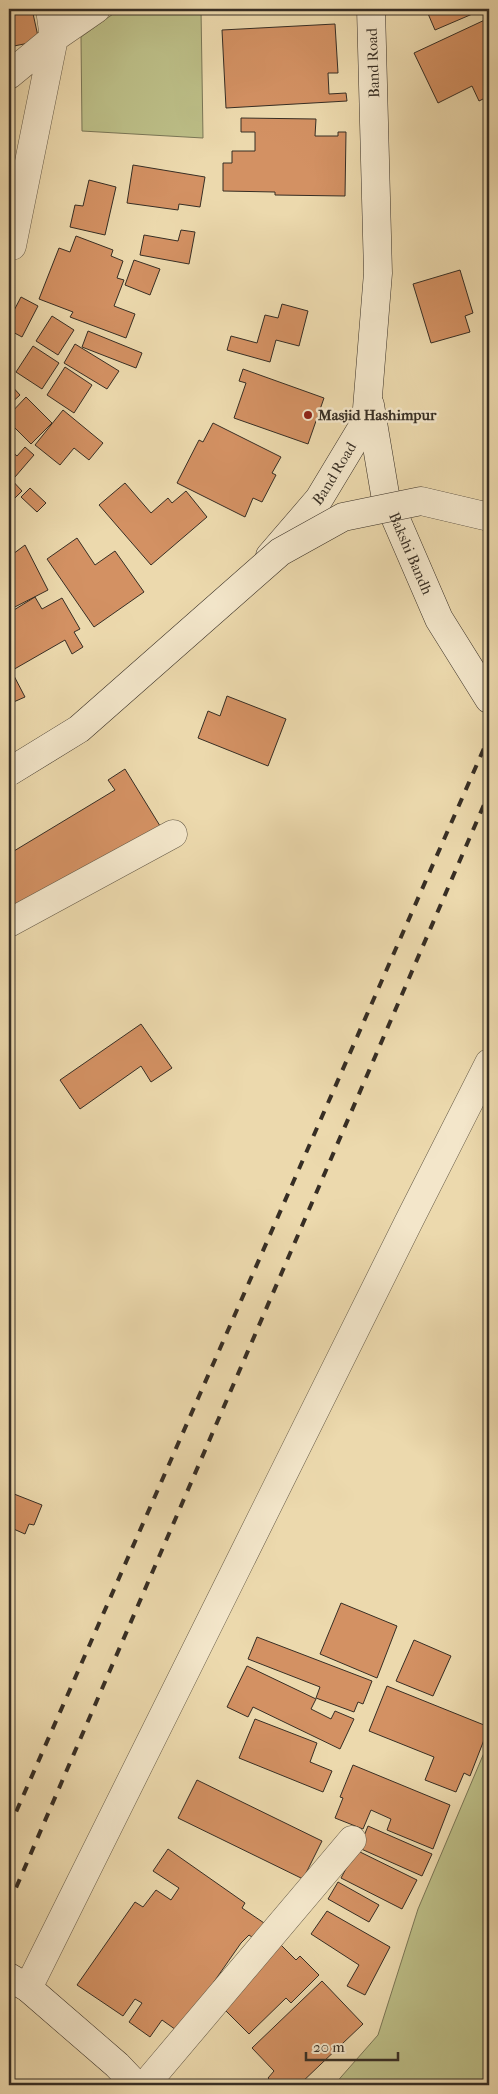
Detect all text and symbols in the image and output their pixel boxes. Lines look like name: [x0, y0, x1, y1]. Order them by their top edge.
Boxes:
street label: Band Road: [363, 27, 383, 98]
place label: Masjid Hashimpur: [317, 406, 437, 424]
marker: Masjid Hashimpur: [302, 409, 314, 421]
street label: Band Road: [309, 438, 361, 509]
street label: Bakshi Bandh: [385, 510, 437, 598]
scale bar: [306, 2029, 398, 2061]
text: 20 m: [313, 2038, 345, 2056]

